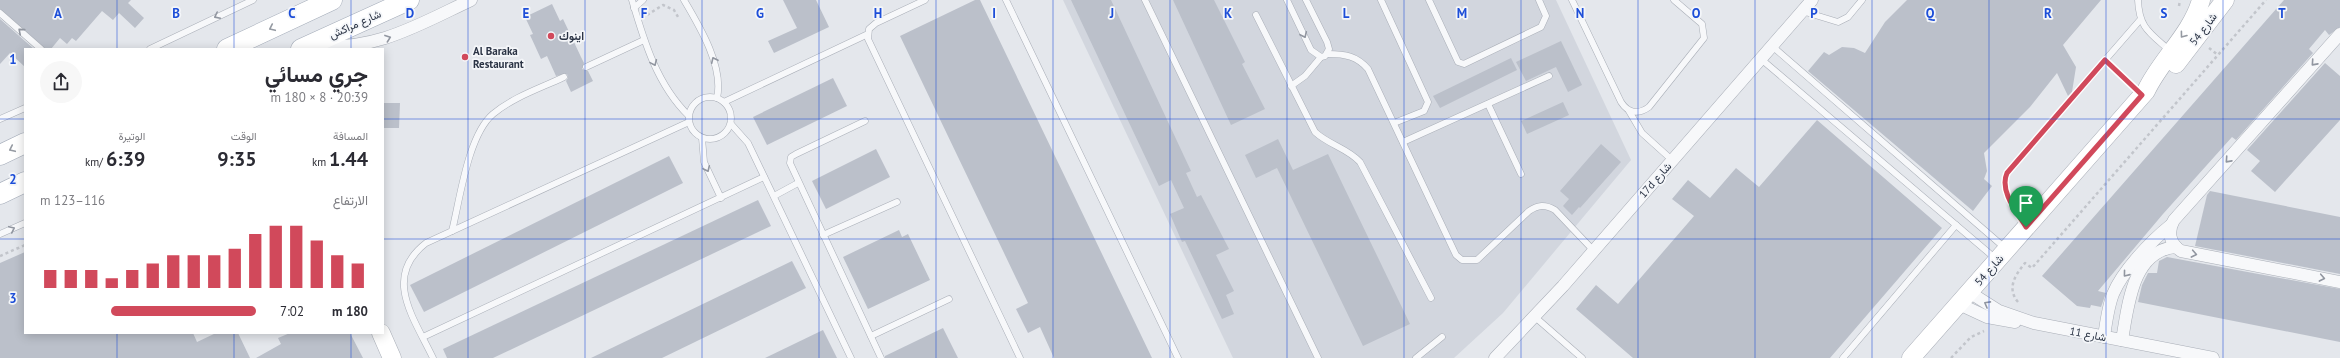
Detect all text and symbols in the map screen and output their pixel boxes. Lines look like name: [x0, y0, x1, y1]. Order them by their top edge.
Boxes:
text: A: [54, 5, 62, 22]
text: B: [172, 5, 180, 22]
text: C: [288, 5, 296, 22]
text: D: [406, 5, 414, 22]
text: E: [523, 5, 530, 22]
text: F: [641, 5, 648, 22]
text: G: [756, 5, 764, 22]
text: H: [874, 5, 882, 22]
text: I: [992, 5, 996, 22]
text: J: [1109, 5, 1114, 22]
text: K: [1224, 5, 1232, 22]
text: L: [1343, 5, 1350, 22]
text: M: [1457, 5, 1467, 22]
text: N: [1576, 5, 1584, 22]
text: O: [1692, 5, 1701, 22]
text: P: [1810, 5, 1818, 22]
text: Q: [1926, 5, 1936, 22]
text: R: [2044, 5, 2052, 22]
text: S: [2161, 5, 2168, 22]
text: T: [2278, 5, 2286, 22]
street label: شارع مراكش: [327, 6, 384, 43]
street label: شارع 54: [2186, 10, 2221, 49]
one-way arrow: [214, 11, 222, 19]
one-way arrow: [268, 23, 276, 31]
one-way arrow: [18, 29, 25, 36]
place label: اينوك: [559, 29, 584, 43]
one-way arrow: [2181, 30, 2188, 37]
marker: اينوك: [546, 31, 556, 41]
one-way arrow: [1299, 31, 1307, 39]
one-way arrow: [384, 34, 391, 43]
place label: Al Baraka Restaurant: [473, 44, 524, 71]
text: 1: [9, 51, 17, 68]
marker: Al Baraka Restaurant: [460, 52, 470, 62]
one-way arrow: [711, 57, 719, 65]
one-way arrow: [2311, 58, 2319, 66]
one-way arrow: [650, 59, 658, 66]
text: جري مسائي: [265, 60, 368, 88]
button: share: [40, 61, 82, 103]
text: 20:39 · 8 × 180 m: [270, 89, 368, 106]
text: الوتيرة: [118, 129, 145, 143]
text: الوقت: [231, 129, 257, 143]
text: المسافة: [333, 129, 368, 143]
one-way arrow: [9, 144, 17, 152]
text: 6:39: [106, 146, 145, 172]
text: 9:35: [217, 146, 257, 172]
text: 1.44: [329, 146, 368, 172]
text: /km: [85, 155, 106, 169]
text: km: [312, 155, 329, 169]
one-way arrow: [2225, 155, 2232, 163]
street label: 17d شارع: [1636, 159, 1675, 201]
one-way arrow: [702, 164, 710, 172]
text: 2: [9, 171, 17, 188]
pin: [2009, 186, 2043, 227]
text: 116–123 m: [40, 192, 105, 209]
text: الارتفاع: [333, 192, 368, 209]
icon: arrive: [2015, 192, 2037, 214]
one-way arrow: [8, 226, 16, 234]
one-way arrow: [2191, 249, 2197, 258]
street label: شارع 54: [1972, 251, 2007, 289]
one-way arrow: [2123, 269, 2130, 276]
one-way arrow: [2318, 273, 2325, 282]
text: 3: [9, 290, 17, 307]
one-way arrow: [1984, 302, 1992, 309]
text: 7:02: [280, 303, 304, 320]
text: 180 m: [332, 303, 368, 320]
street label: شارع 11: [2068, 324, 2108, 345]

